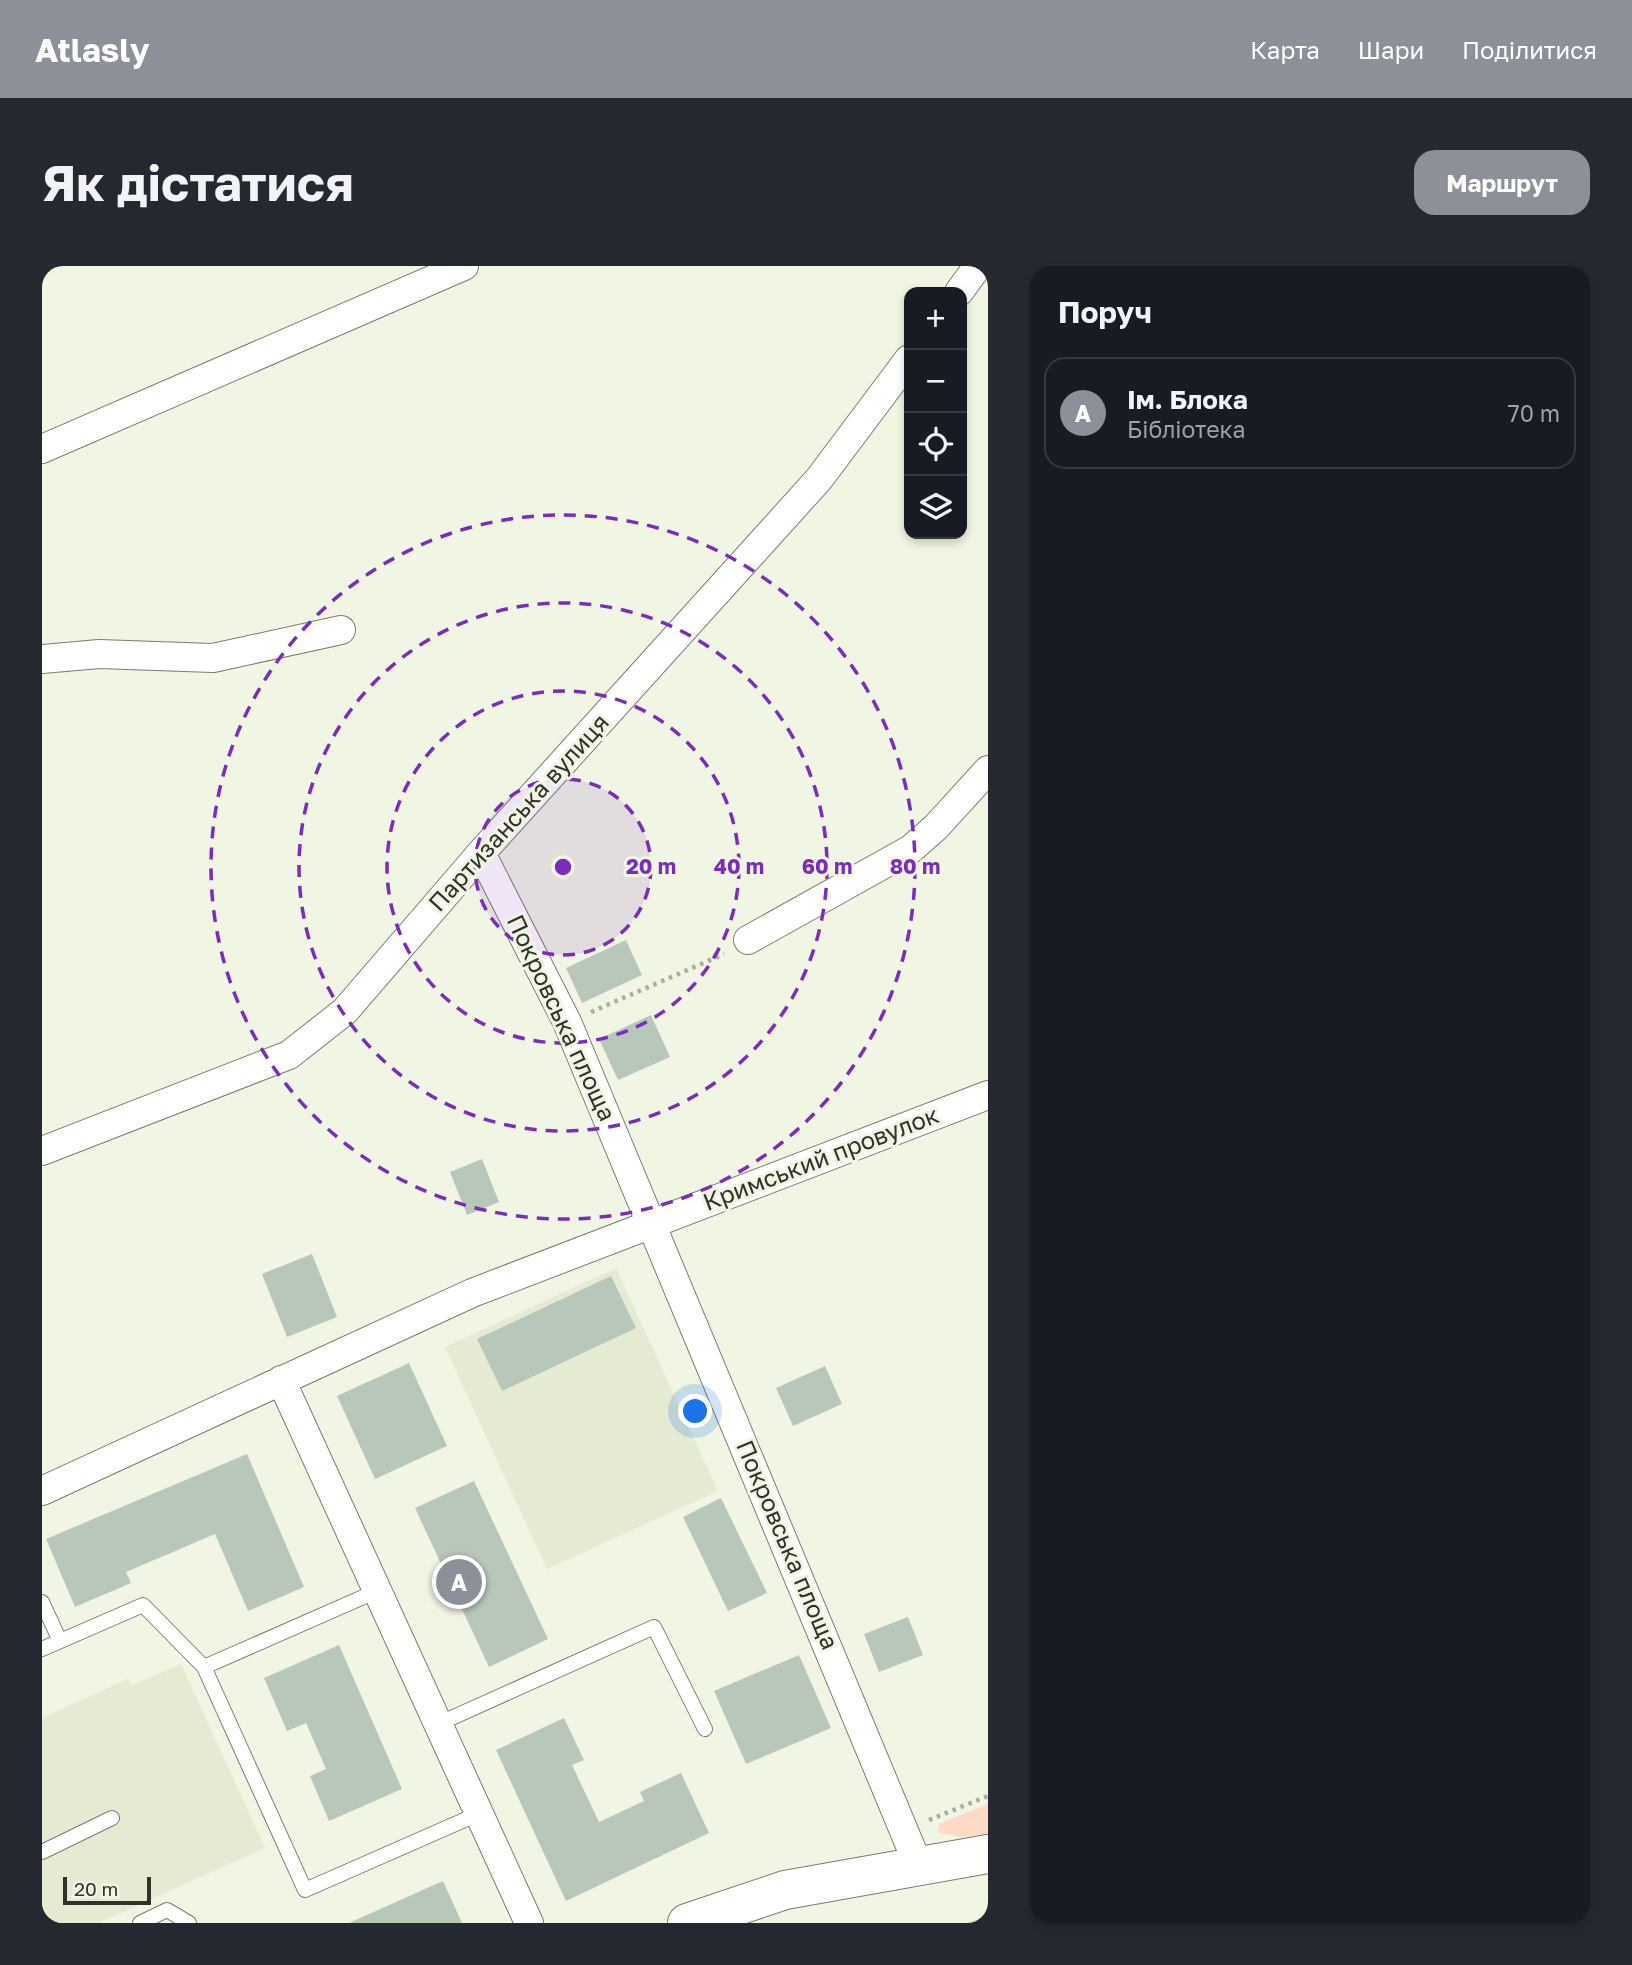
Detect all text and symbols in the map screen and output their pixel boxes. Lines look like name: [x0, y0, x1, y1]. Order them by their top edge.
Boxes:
text: Atlasly: [35, 30, 150, 69]
text: Карта: [1250, 35, 1320, 64]
text: Шари: [1358, 35, 1424, 64]
text: Поділитися: [1462, 35, 1597, 64]
button: Маршрут: [1414, 150, 1590, 215]
text: Як дістатися: [42, 153, 354, 212]
map controls: [904, 287, 967, 539]
button: +: [904, 287, 967, 350]
text: Поруч: [1058, 294, 1152, 330]
button: −: [904, 350, 967, 413]
text: Ім. Блока: [1127, 384, 1248, 415]
text: A: [1075, 399, 1091, 427]
text: 70 m: [1507, 399, 1560, 427]
button: locate: [904, 413, 967, 476]
text: Бібліотека: [1127, 415, 1245, 443]
button: layers: [904, 476, 967, 539]
street label: Партизанська вулиця: [422, 707, 614, 917]
text: 20 m: [626, 853, 676, 879]
text: 40 m: [714, 853, 764, 879]
text: 60 m: [802, 853, 852, 879]
text: 80 m: [890, 853, 940, 879]
centre of rings: [551, 855, 575, 879]
street label: Покровська площа: [502, 909, 623, 1125]
street label: Кримський провулок: [699, 1099, 943, 1216]
your location: [678, 1394, 712, 1428]
street label: Покровська площа: [731, 1435, 846, 1653]
pin: A: [436, 1556, 482, 1608]
scale bar: [63, 1874, 150, 1906]
text: 20 m: [74, 1877, 118, 1900]

